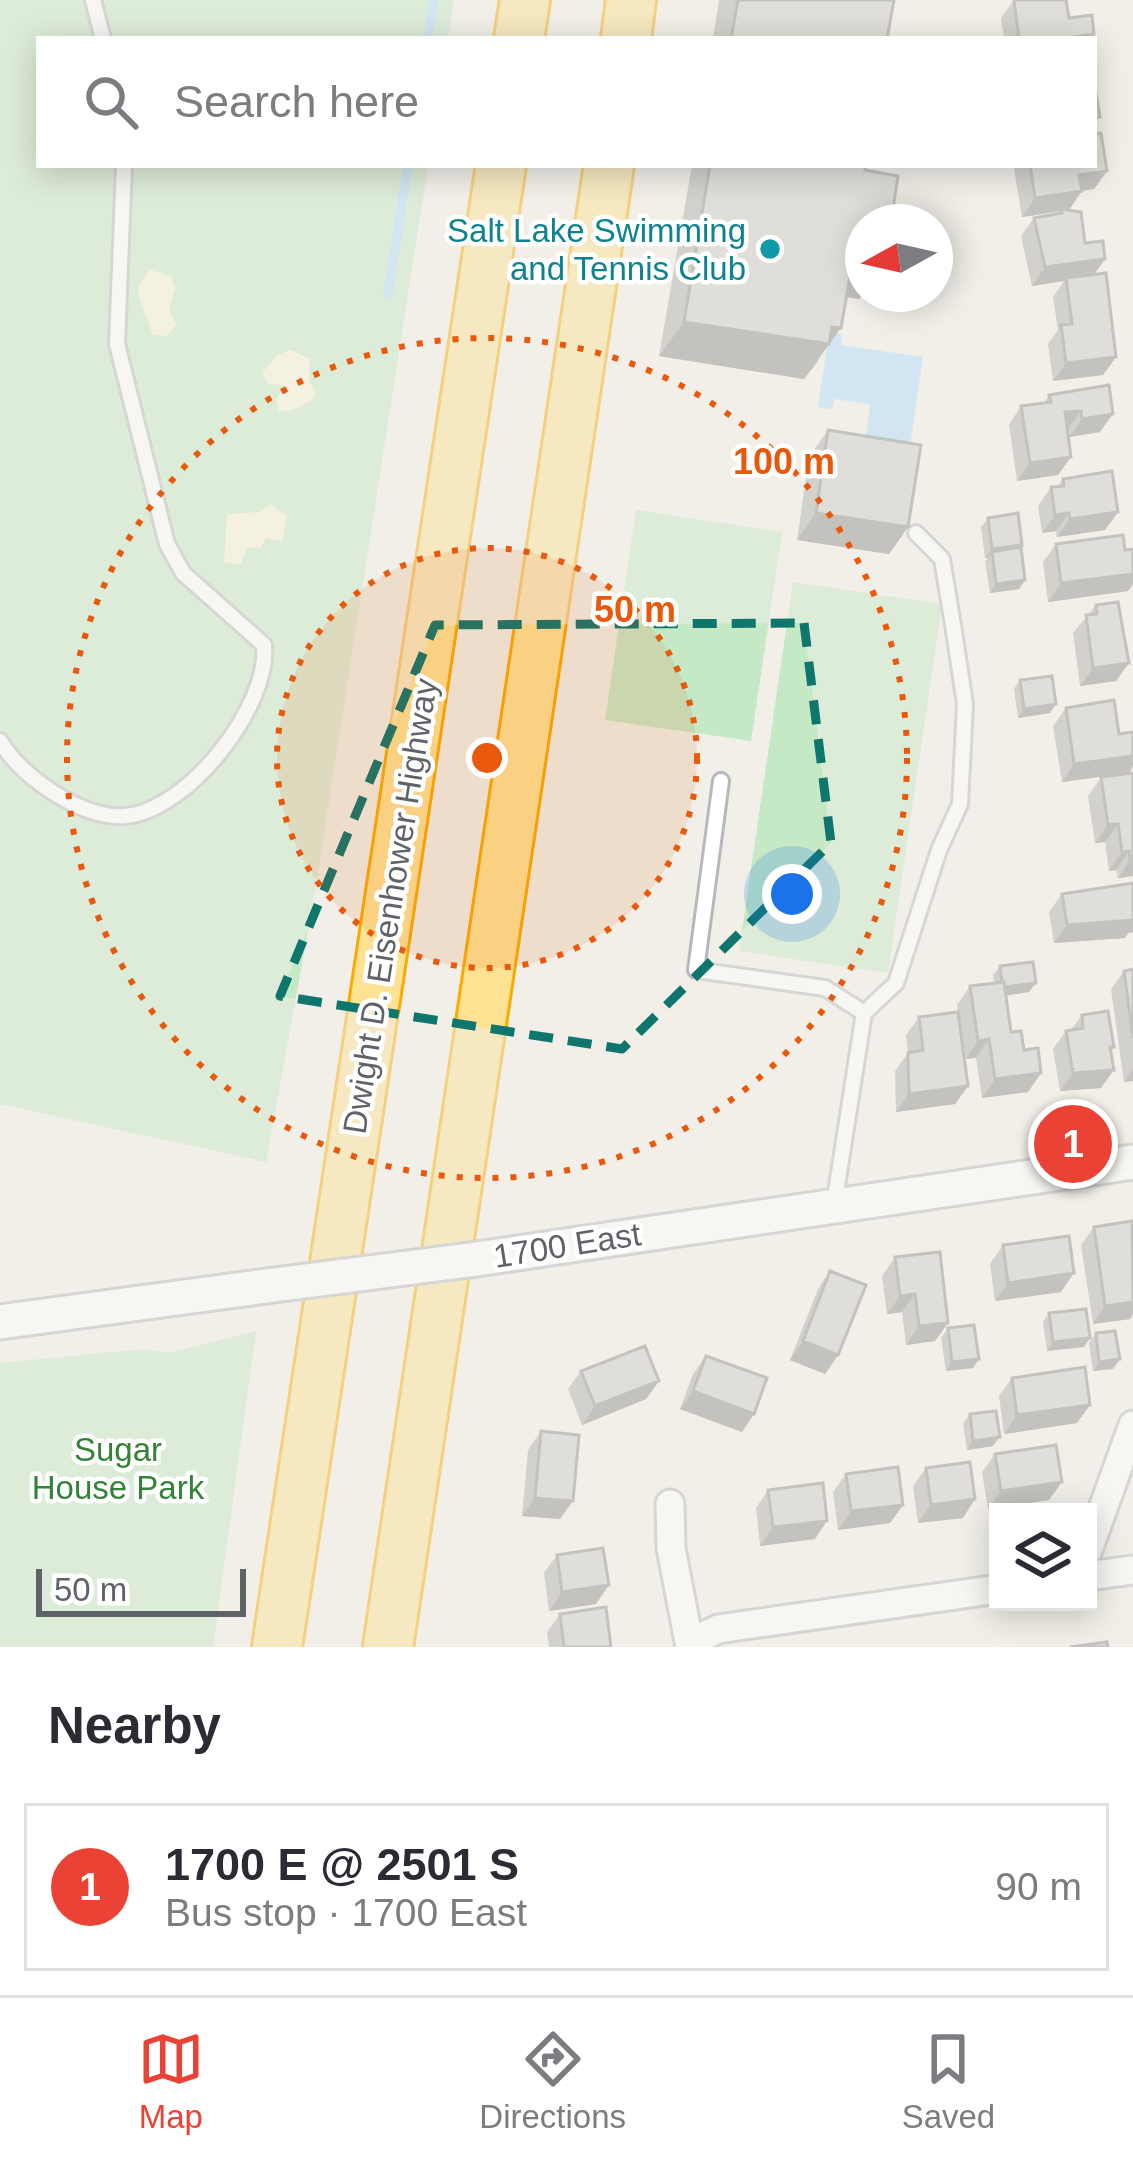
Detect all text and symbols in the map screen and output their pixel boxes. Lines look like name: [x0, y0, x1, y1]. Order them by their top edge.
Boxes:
search box: [36, 36, 1097, 168]
icon: search: [78, 69, 144, 135]
text: Search here: [174, 76, 419, 127]
north arrow: [845, 204, 953, 312]
place label: Salt Lake Swimming and Tennis Club: [447, 212, 746, 287]
marker: Salt Lake Swimming and Tennis Club: [757, 236, 783, 262]
text: 100 m: [733, 441, 835, 482]
text: 50 m: [594, 589, 676, 630]
street label: Dwight D. Eisenhower Highway: [336, 675, 444, 1136]
centre of rings: [466, 737, 508, 779]
your location: [762, 864, 822, 924]
pin: 1: [1034, 1099, 1112, 1189]
street label: 1700 East: [491, 1215, 643, 1275]
park label: Sugar House Park: [32, 1431, 205, 1506]
map controls: [989, 1503, 1097, 1611]
button: layers: [989, 1503, 1097, 1611]
scale bar: [36, 1563, 246, 1616]
text: 50 m: [54, 1571, 127, 1608]
text: Nearby: [48, 1697, 221, 1754]
text: 1700 E @ 2501 S: [165, 1839, 519, 1890]
text: 1: [79, 1865, 101, 1908]
text: 90 m: [995, 1865, 1082, 1908]
text: Bus stop · 1700 East: [165, 1891, 527, 1934]
tab: Map: [138, 2026, 204, 2136]
tab: Directions: [479, 2026, 626, 2136]
tab: Saved: [902, 2026, 995, 2136]

